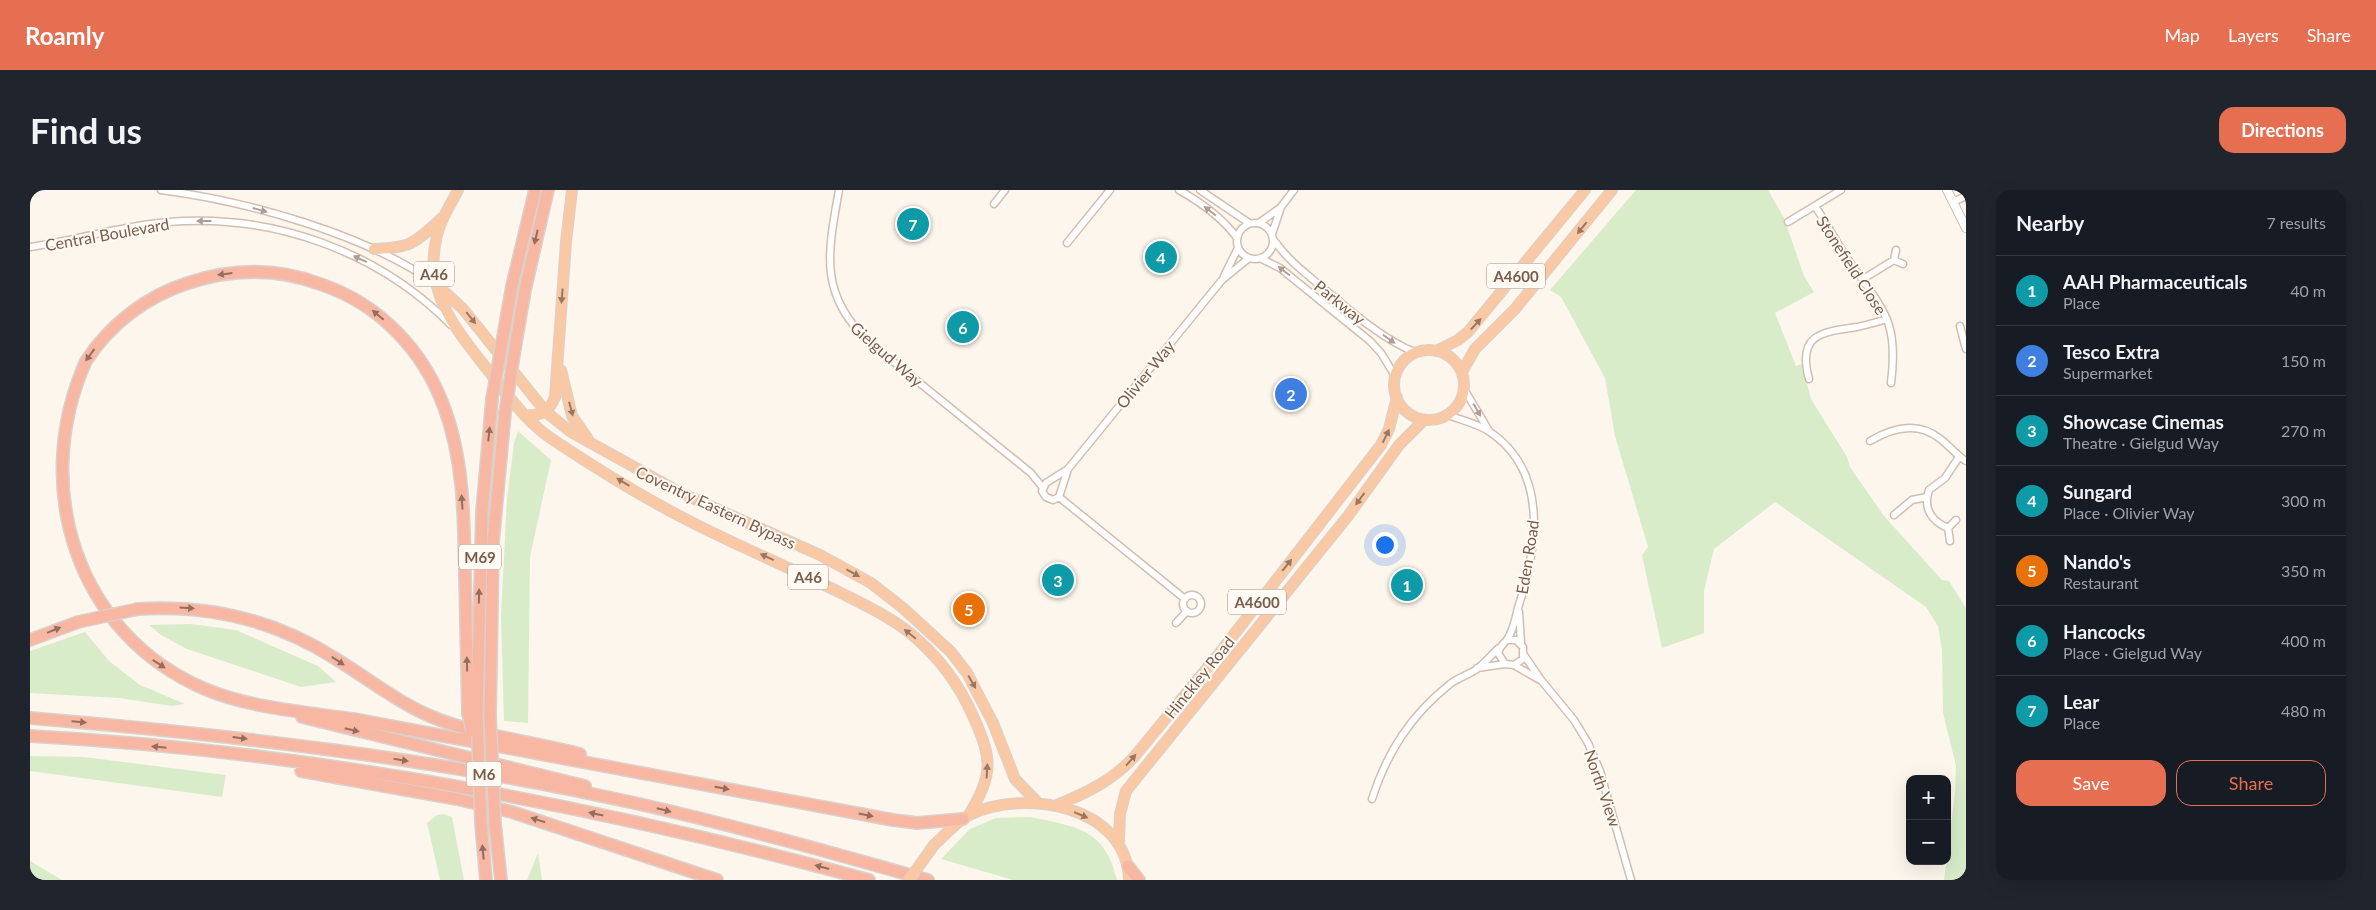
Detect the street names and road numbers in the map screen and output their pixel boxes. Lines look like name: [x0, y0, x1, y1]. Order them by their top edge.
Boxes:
street label: Stonefield Close: [1813, 212, 1891, 318]
street label: Central Boulevard: [43, 214, 171, 254]
road number: A46: [414, 262, 454, 286]
road number: A4600: [1487, 264, 1545, 288]
street label: Parkway: [1311, 276, 1370, 329]
street label: Gielgud Way: [847, 317, 928, 391]
street label: Olivier Way: [1112, 336, 1179, 412]
street label: Coventry Eastern Bypass: [633, 462, 799, 552]
street label: Eden Road: [1512, 519, 1542, 595]
road number: M69: [459, 544, 501, 570]
road number: A46: [788, 564, 828, 590]
road number: A4600: [1228, 590, 1286, 614]
street label: Hinckley Road: [1160, 632, 1238, 722]
street label: North View: [1581, 747, 1625, 830]
road number: M6: [466, 762, 502, 786]

